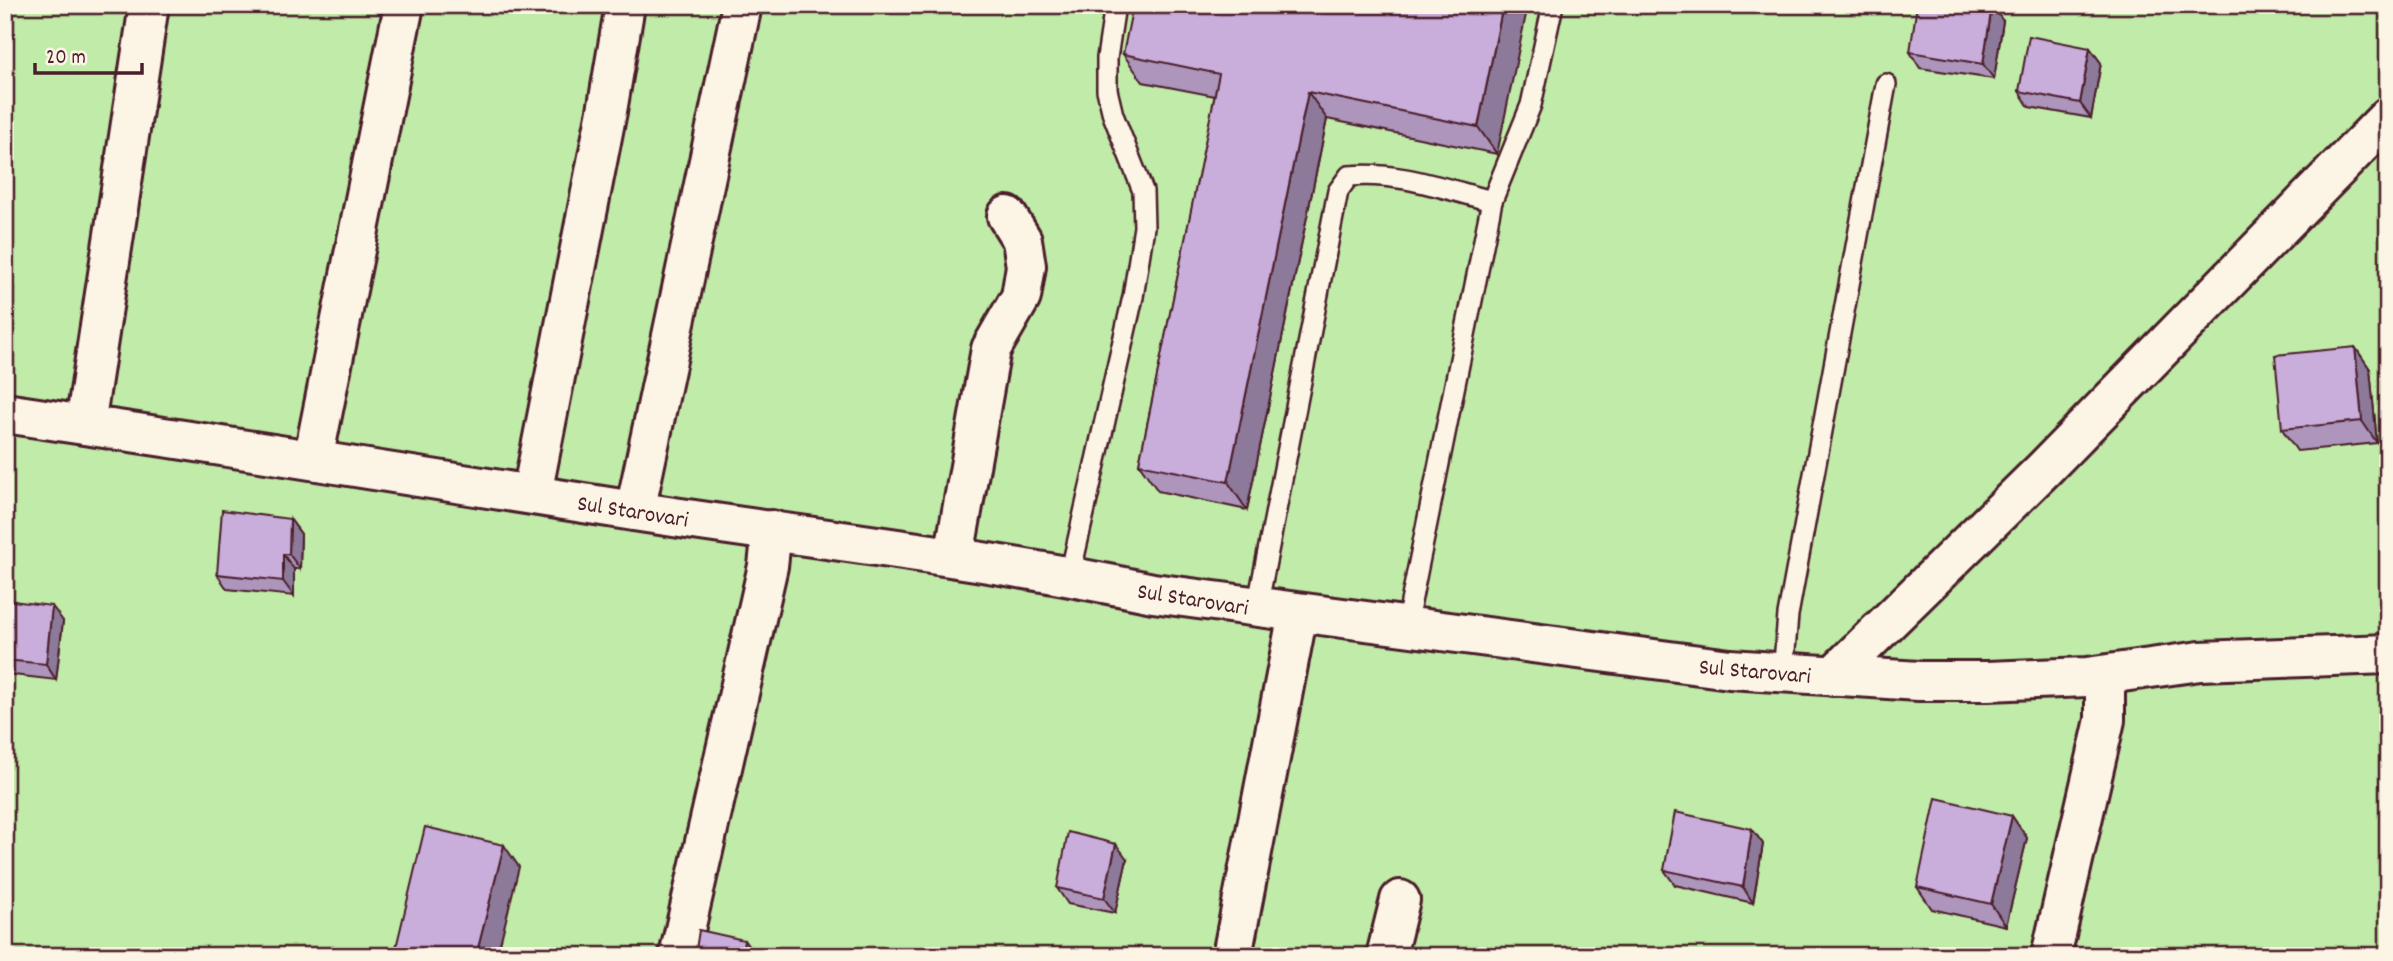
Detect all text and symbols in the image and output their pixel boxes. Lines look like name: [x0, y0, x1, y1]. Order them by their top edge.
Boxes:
scale bar: [35, 32, 142, 76]
text: 20 m: [46, 44, 86, 74]
street label: Sul Starovari: [575, 488, 690, 539]
street label: Sul Starovari: [1135, 576, 1250, 627]
street label: Sul Starovari: [1697, 652, 1812, 695]

